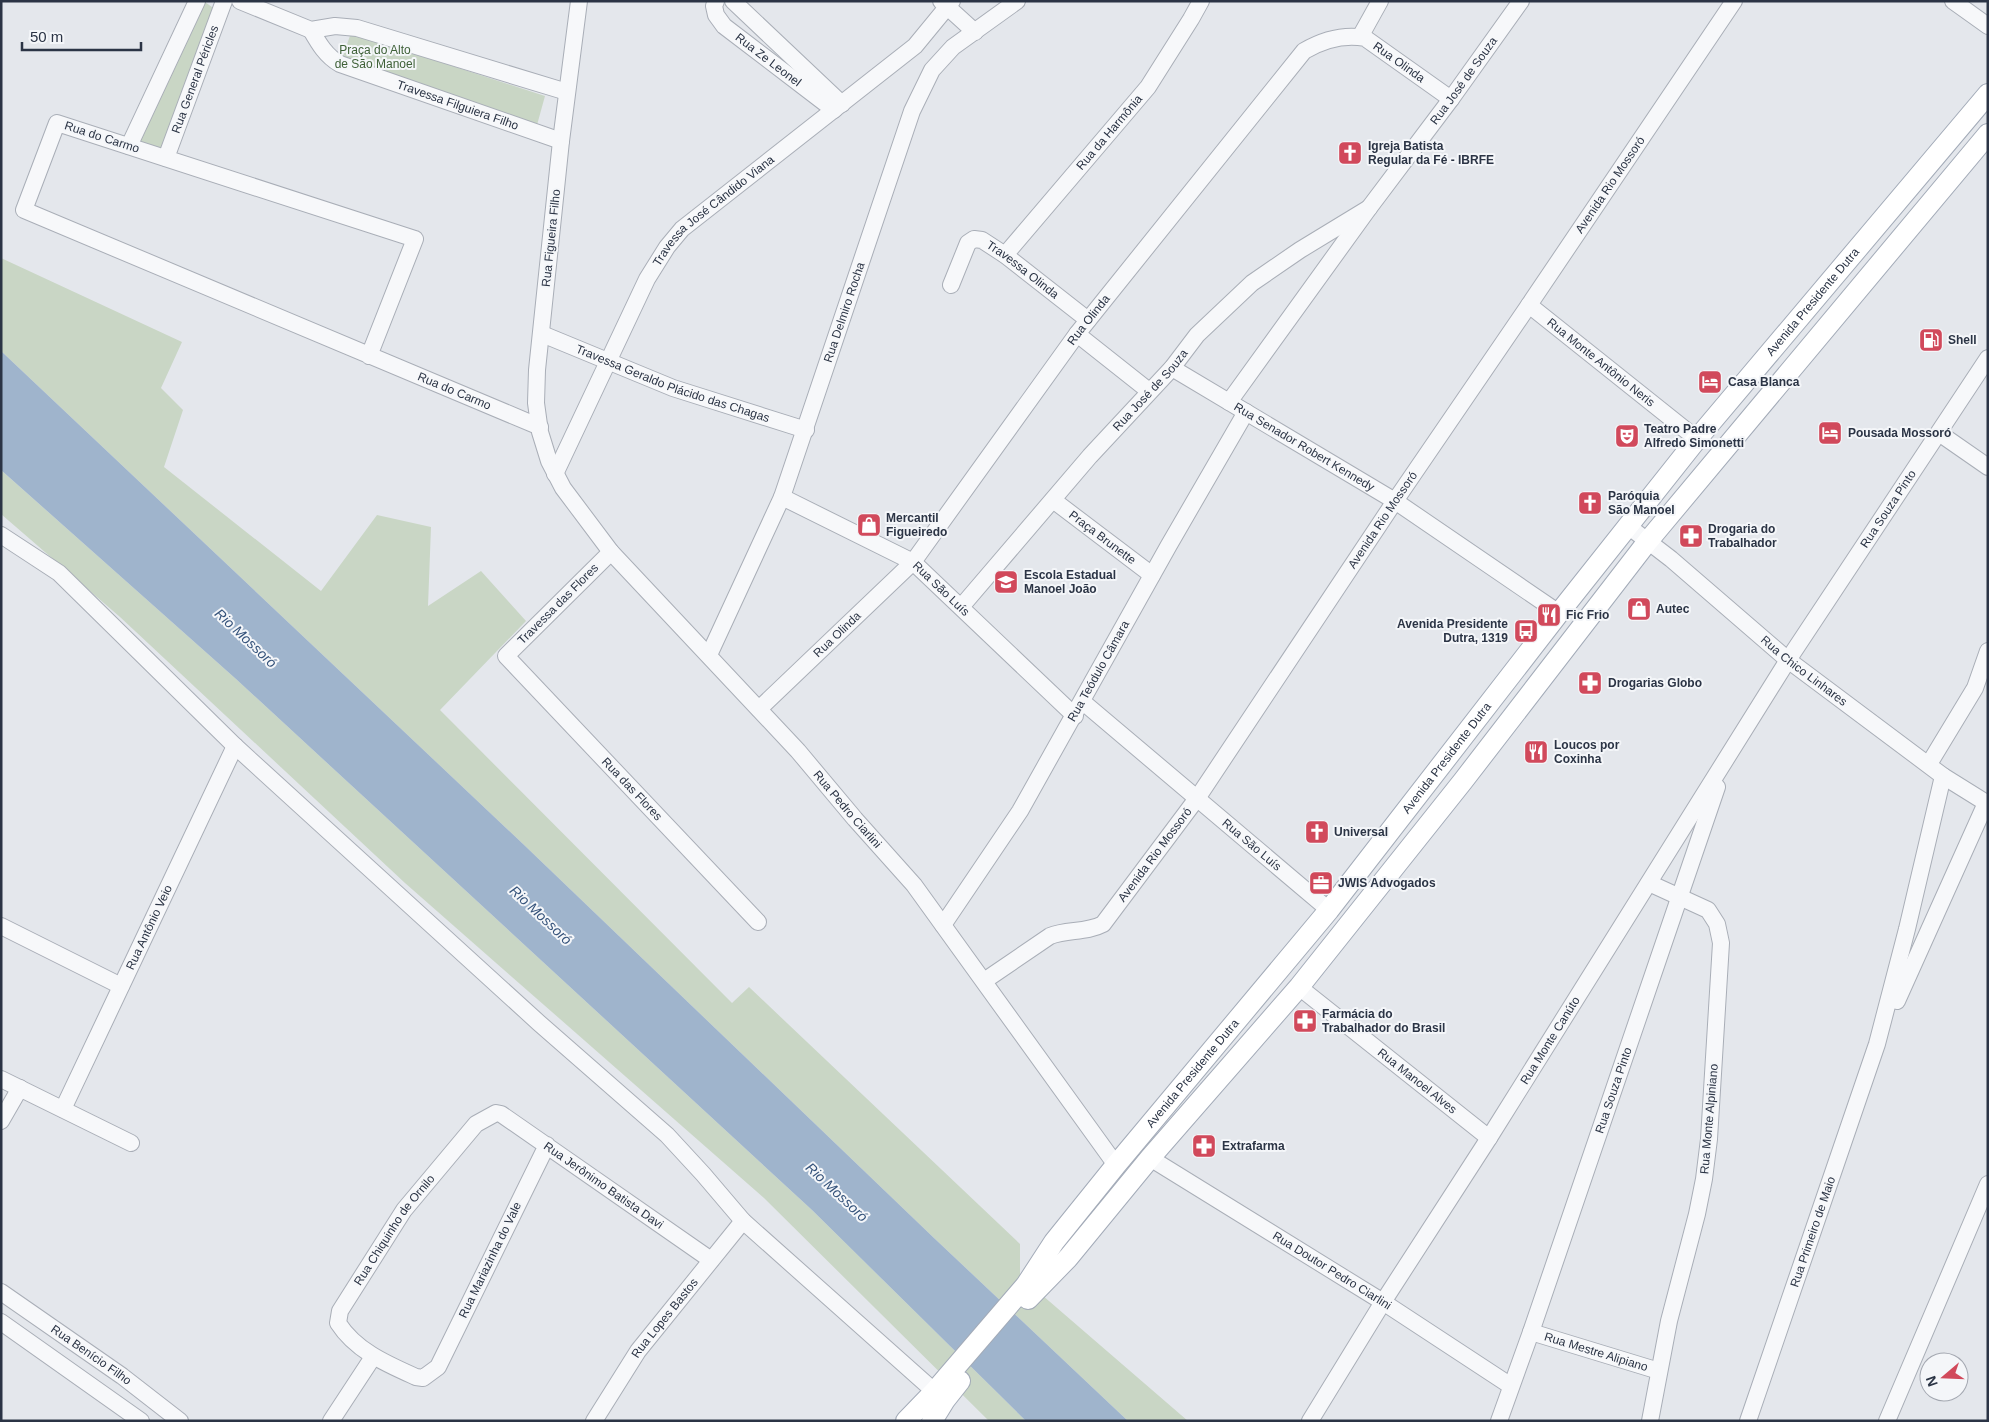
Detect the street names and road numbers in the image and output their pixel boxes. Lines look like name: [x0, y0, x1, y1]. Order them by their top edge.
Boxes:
street label: Rua General Péricles: [169, 23, 221, 135]
street label: Rua Ze Leonel: [733, 30, 804, 89]
street label: Rua José de Souza: [1427, 34, 1500, 127]
street label: Rua Olinda: [1370, 39, 1428, 85]
street label: Travessa Filguiera Filho: [395, 77, 521, 133]
street label: Rua da Harmônia: [1073, 92, 1145, 173]
street label: Rua do Carmo: [63, 118, 142, 156]
street label: Avenida Rio Mossoró: [1572, 133, 1648, 236]
street label: Travessa José Cândido Viana: [650, 152, 777, 269]
street label: Rua Figueira Filho: [539, 188, 563, 287]
street label: Travessa Olinda: [984, 238, 1062, 302]
street label: Avenida Presidente Dutra: [1763, 245, 1862, 359]
street label: Rua Delmiro Rocha: [821, 260, 868, 364]
street label: Rua Olinda: [1064, 292, 1113, 348]
street label: Rua Monte Antônio Neris: [1544, 315, 1658, 410]
street label: Travessa Geraldo Plácido das Chagas: [574, 342, 771, 425]
street label: Rua José de Souza: [1110, 346, 1191, 434]
street label: Rua do Carmo: [416, 369, 493, 413]
street label: Rua Senador Robert Kennedy: [1232, 400, 1377, 494]
street label: Rua Souza Pinto: [1857, 467, 1919, 550]
street label: Avenida Rio Mossoró: [1345, 468, 1420, 571]
street label: Praça Brunette: [1066, 508, 1139, 567]
street label: Rua São Luís: [910, 559, 972, 619]
street label: Travessa das Flores: [515, 561, 601, 647]
street label: Rua Olinda: [811, 608, 864, 660]
street label: Rua Teódulo Câmara: [1065, 618, 1132, 724]
street label: Rua Chico Linhares: [1758, 633, 1850, 709]
street label: Avenida Presidente Dutra: [1399, 699, 1494, 816]
street label: Rua das Flores: [599, 755, 665, 823]
street label: Rua Pedro Ciarlini: [810, 768, 885, 851]
street label: Avenida Rio Mossoró: [1115, 805, 1195, 905]
street label: Rua São Luís: [1219, 816, 1284, 874]
street label: Rua Antônio Veio: [123, 882, 175, 972]
street label: Rua Monte Canúto: [1517, 994, 1583, 1087]
street label: Avenida Presidente Dutra: [1143, 1016, 1242, 1130]
street label: Rua Manoel Alves: [1375, 1045, 1459, 1117]
street label: Rua Souza Pinto: [1592, 1045, 1635, 1135]
street label: Rua Monte Alpiniano: [1697, 1063, 1721, 1175]
street label: Rua Jerônimo Batista Davi: [541, 1139, 666, 1232]
street label: Rua Chiquinho de Ornilo: [351, 1172, 438, 1288]
street label: Rua Primeiro de Maio: [1787, 1174, 1838, 1289]
street label: Rua Mariazinha do Vale: [456, 1199, 524, 1320]
street label: Rua Doutor Pedro Ciarlini: [1270, 1229, 1394, 1313]
street label: Rua Lopes Bastos: [628, 1275, 701, 1360]
street label: Rua Benício Filho: [48, 1322, 135, 1388]
street label: Rua Mestre Alipiano: [1543, 1329, 1650, 1374]

